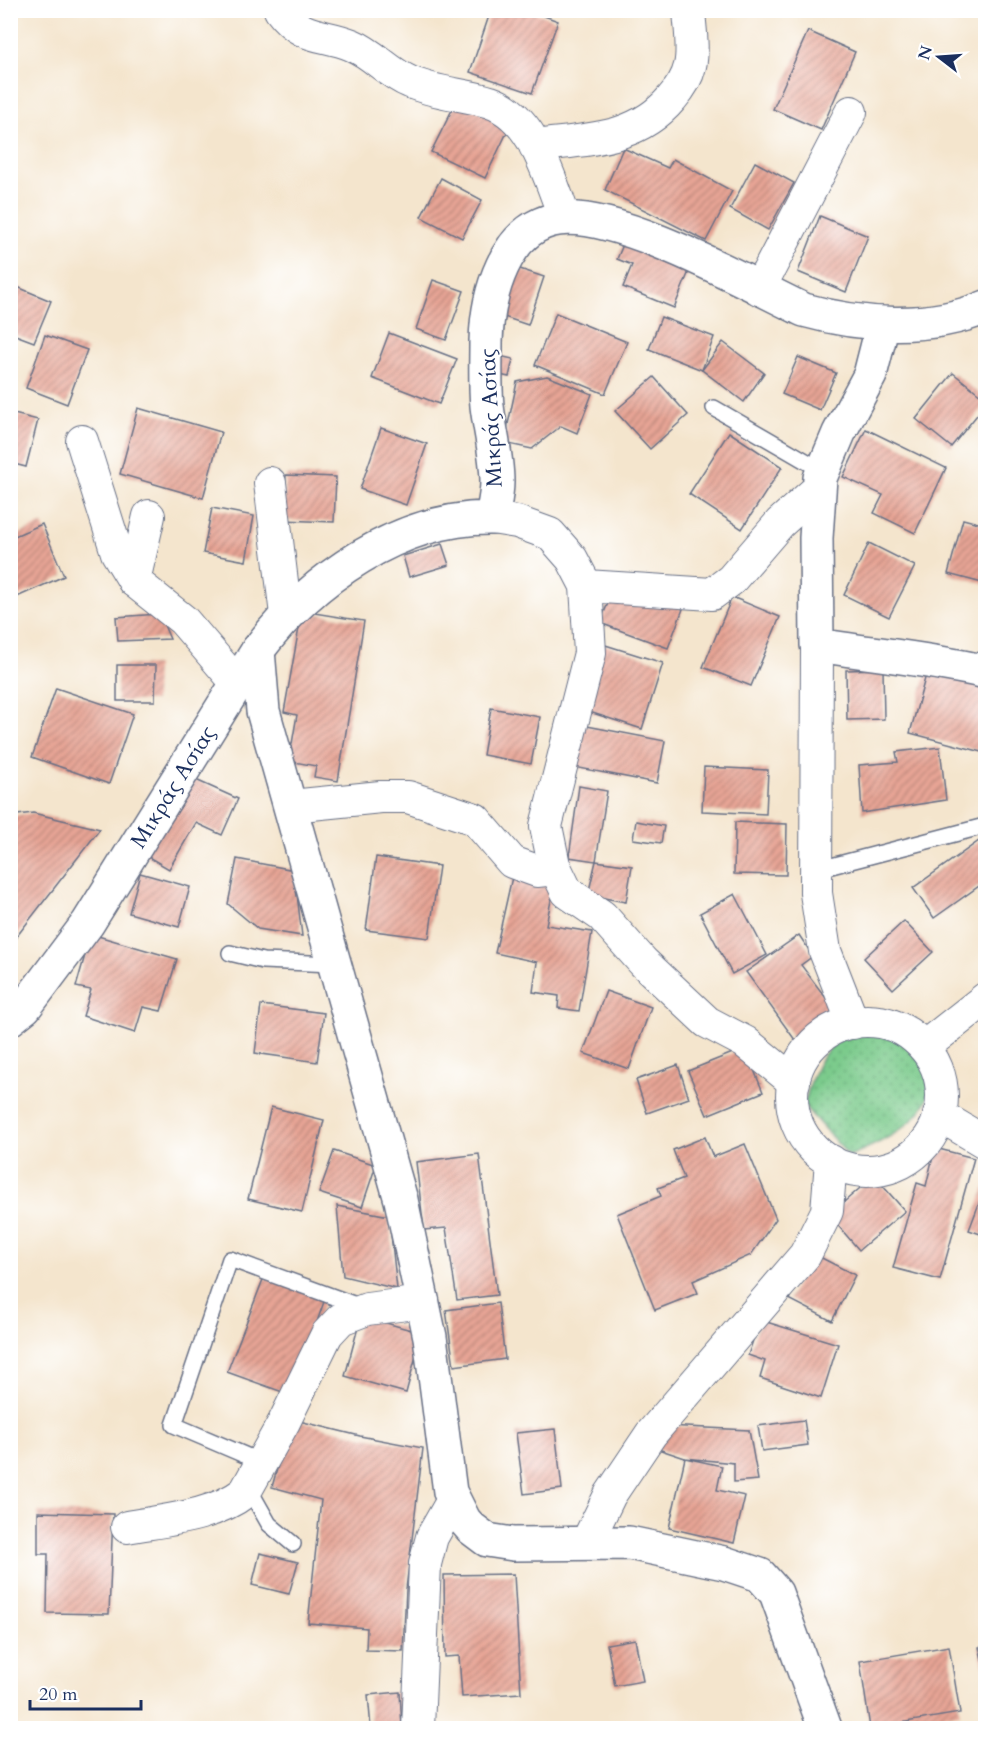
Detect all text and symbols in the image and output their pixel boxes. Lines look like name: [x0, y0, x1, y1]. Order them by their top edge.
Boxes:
north arrow: [909, 27, 969, 87]
text: N: [913, 43, 938, 63]
street label: Μικράς Ασίας: [472, 348, 510, 488]
street label: Μικράς Ασίας: [123, 720, 223, 854]
scale bar: [30, 1673, 141, 1711]
text: 20 m: [39, 1682, 78, 1707]

